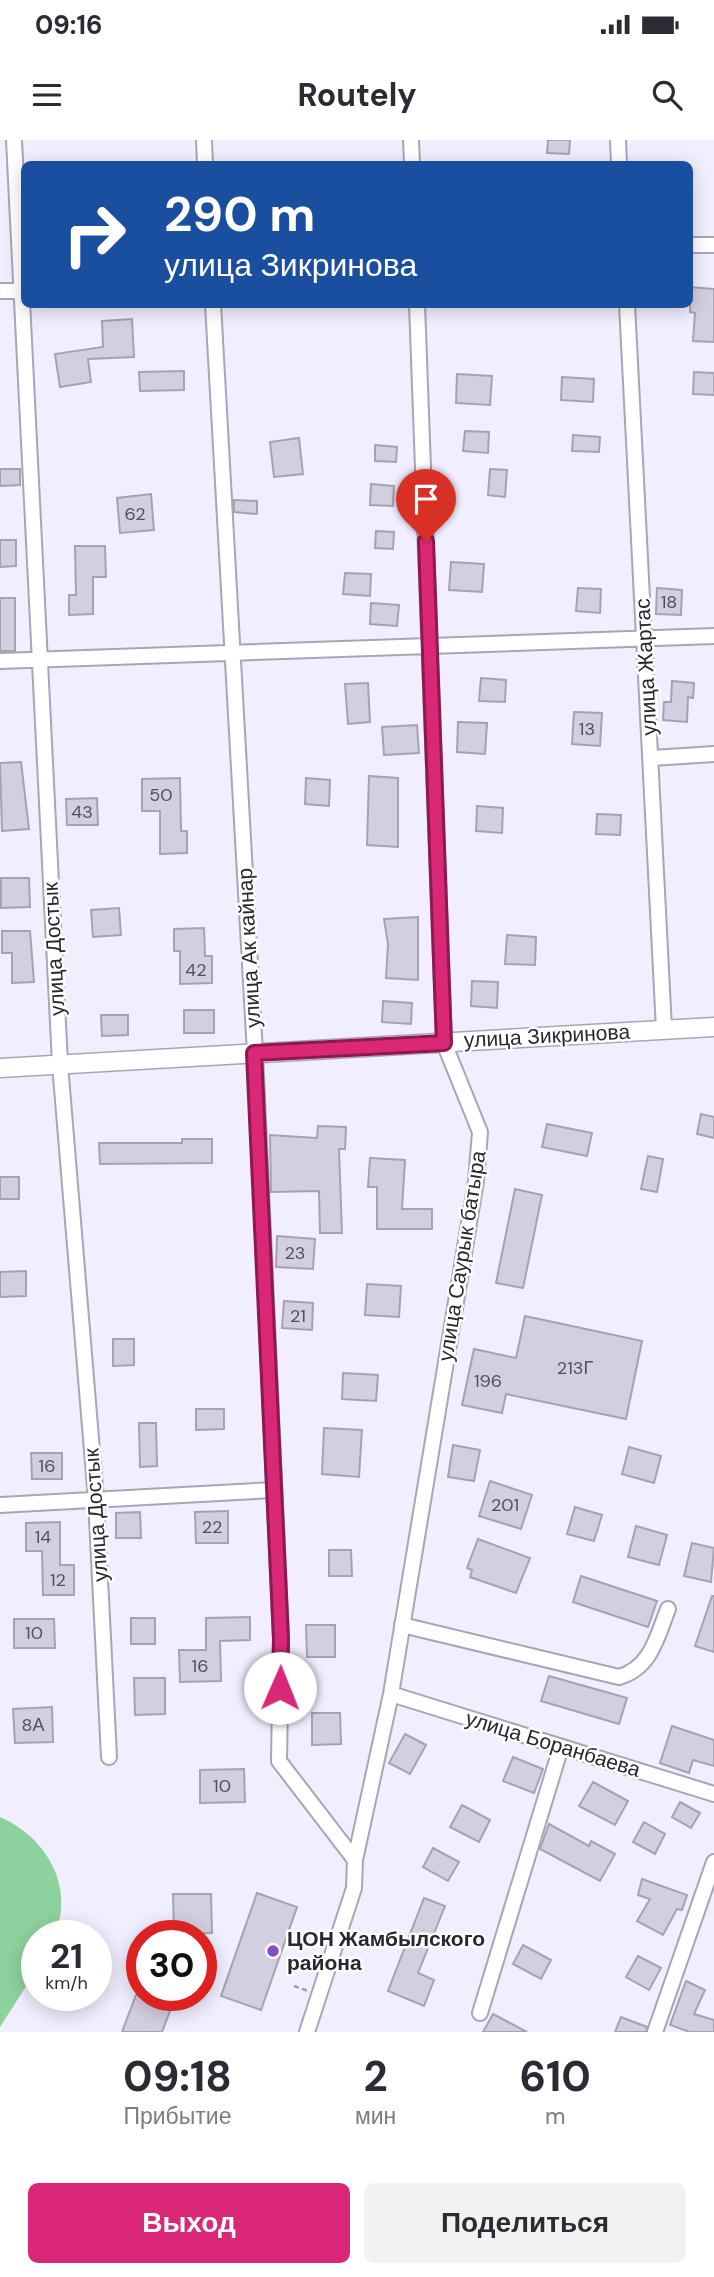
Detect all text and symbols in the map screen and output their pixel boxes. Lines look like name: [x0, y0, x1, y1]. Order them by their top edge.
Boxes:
text: 09:16: [35, 8, 102, 42]
text: Routely: [297, 74, 417, 116]
icon: menu: [28, 76, 66, 114]
icon: search: [648, 76, 686, 114]
text: 290 m: [164, 182, 315, 246]
icon: right: [49, 189, 140, 280]
text: улица Зикринова: [164, 244, 417, 286]
pin: [396, 469, 456, 541]
icon: arrive: [407, 480, 445, 518]
house number: 62: [124, 502, 146, 526]
house number: 18: [661, 590, 677, 614]
street label: улица Жартас: [628, 598, 664, 736]
house number: 13: [579, 717, 595, 741]
house number: 50: [149, 783, 173, 807]
house number: 43: [71, 800, 93, 824]
street label: улица Ак кайнар: [231, 867, 267, 1029]
street label: улица Достык: [36, 881, 71, 1017]
house number: 42: [185, 958, 207, 982]
street label: улица Зикринова: [463, 1018, 631, 1054]
street label: улица Саурык батыра: [432, 1148, 493, 1363]
house number: 23: [284, 1241, 306, 1265]
house number: 21: [290, 1304, 306, 1328]
house number: 213Г: [557, 1356, 593, 1380]
house number: 196: [474, 1369, 502, 1393]
street label: улица Достык: [77, 1446, 115, 1583]
house number: 16: [39, 1454, 55, 1478]
house number: 201: [491, 1493, 519, 1517]
house number: 22: [202, 1515, 222, 1539]
house number: 14: [35, 1525, 51, 1549]
house number: 12: [50, 1568, 66, 1592]
house number: 10: [25, 1621, 43, 1645]
position arrow: [243, 1651, 317, 1725]
house number: 16: [192, 1654, 208, 1678]
street label: улица Боранбаева: [462, 1704, 644, 1784]
house number: 8А: [22, 1713, 44, 1737]
house number: 10: [213, 1774, 231, 1798]
speed limit sign: 30: [126, 1920, 217, 2011]
place label: ЦОН Жамбылского района: [287, 1925, 485, 1977]
text: 21: [50, 1933, 83, 1979]
marker: ЦОН Жамбылского района: [265, 1943, 281, 1959]
text: km/h: [45, 1971, 88, 1995]
text: 09:18: [123, 2049, 232, 2104]
text: 2: [364, 2049, 388, 2104]
text: 610: [519, 2049, 591, 2104]
text: Прибытие: [123, 2101, 232, 2131]
text: мин: [355, 2101, 396, 2131]
text: m: [545, 2101, 565, 2131]
button: Выход: [28, 2183, 350, 2263]
button: Поделиться: [364, 2183, 686, 2263]

